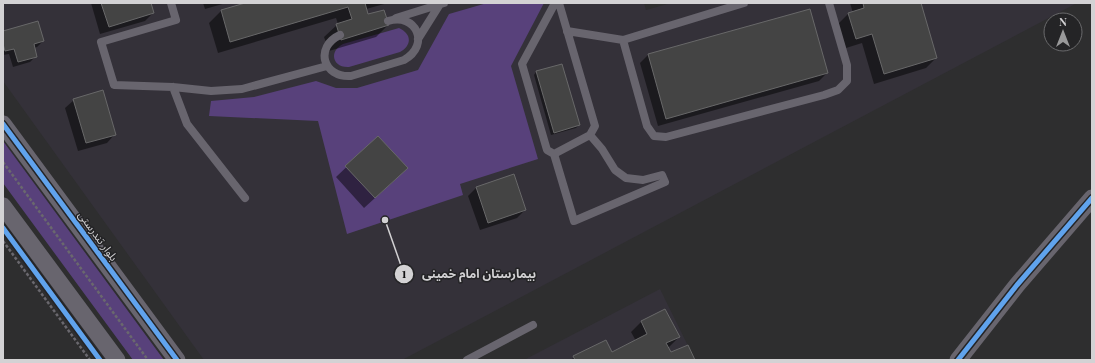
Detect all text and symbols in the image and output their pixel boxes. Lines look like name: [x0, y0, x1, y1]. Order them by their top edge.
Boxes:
north arrow: [1043, 12, 1083, 52]
text: N: [1059, 14, 1067, 29]
street label: بلوار تندرستی: [75, 208, 122, 264]
callout: بیمارستان امام خمینی: [394, 262, 544, 286]
text: 1: [402, 265, 407, 281]
text: بیمارستان امام خمینی: [422, 265, 536, 283]

